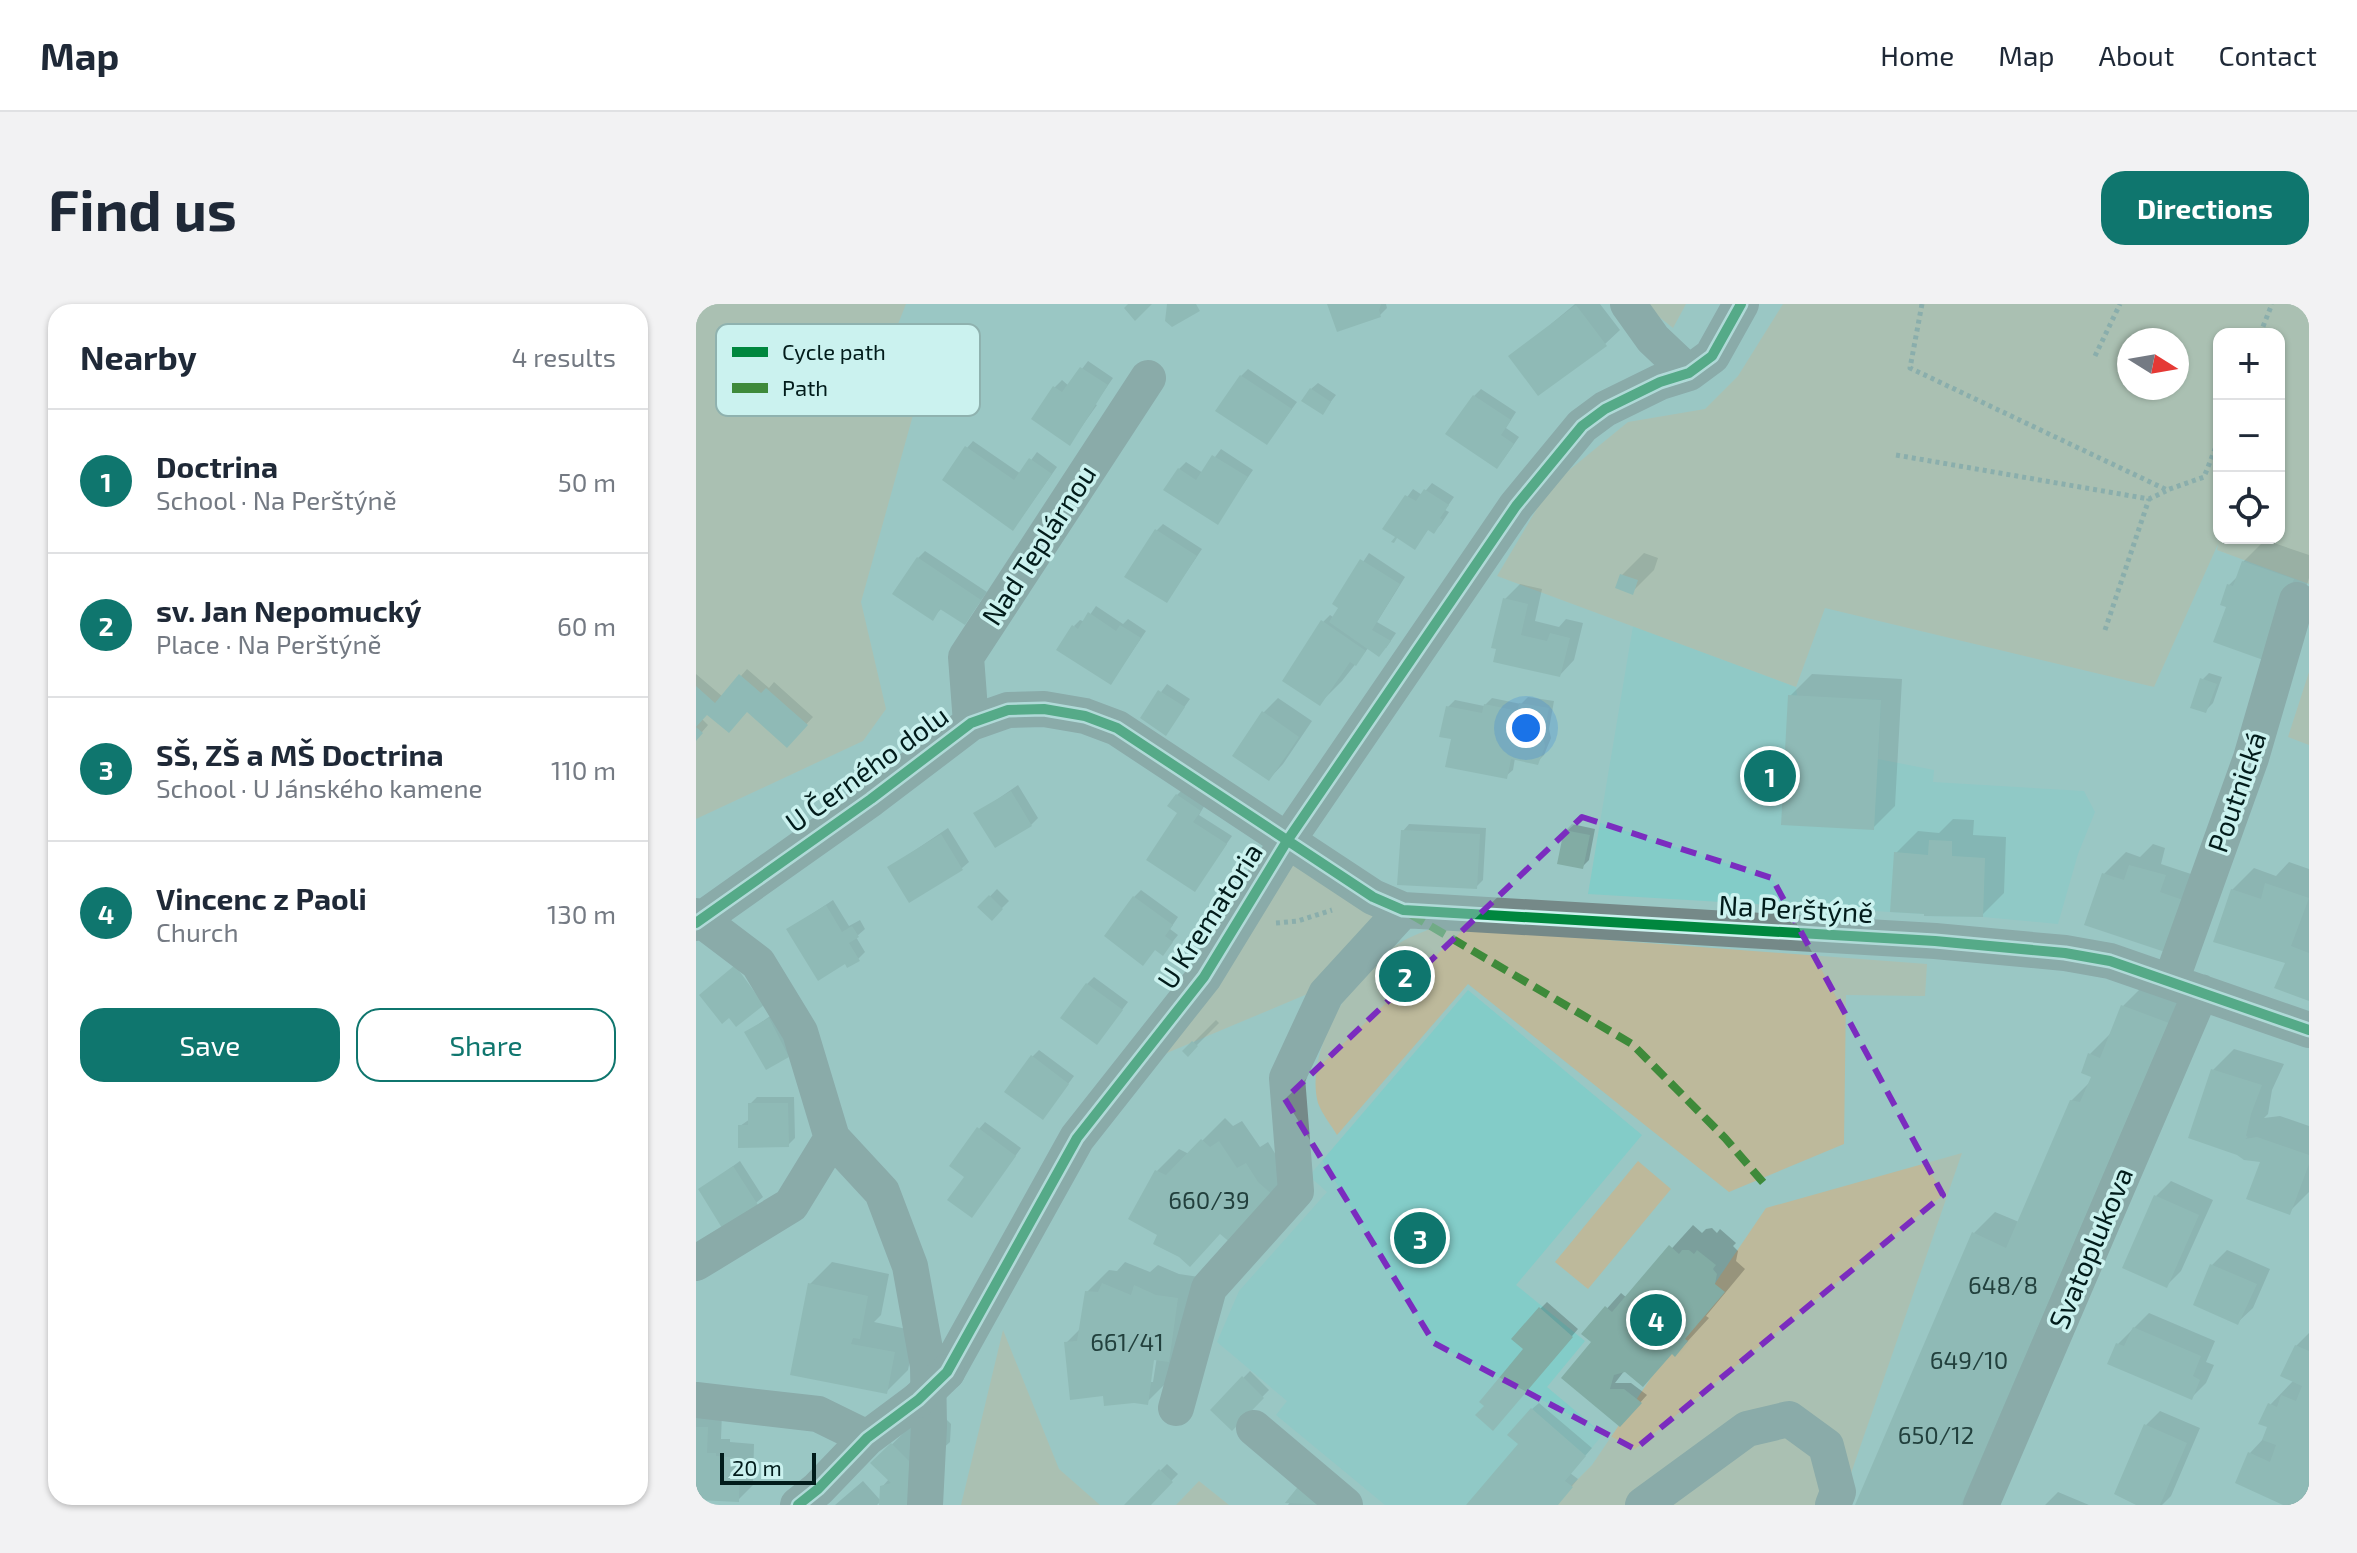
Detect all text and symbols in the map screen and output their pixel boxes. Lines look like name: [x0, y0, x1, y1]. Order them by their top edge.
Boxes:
text: Map: [40, 32, 119, 78]
text: Home: [1880, 38, 1954, 72]
text: Map: [1998, 38, 2055, 72]
text: About: [2099, 38, 2174, 72]
text: Contact: [2218, 38, 2317, 72]
button: Directions: [2101, 171, 2309, 245]
text: Find us: [48, 175, 237, 242]
legend: [716, 324, 980, 416]
north arrow: [2117, 328, 2189, 400]
map controls: [2213, 328, 2285, 544]
button: +: [2213, 328, 2285, 400]
text: Nearby: [80, 336, 197, 377]
text: Cycle path: [782, 338, 886, 364]
text: 4 results: [511, 341, 616, 372]
text: Path: [782, 374, 828, 400]
button: −: [2213, 400, 2285, 472]
text: Doctrina: [156, 448, 278, 484]
street label: Nad Teplárnou: [974, 458, 1103, 631]
text: 1: [100, 466, 112, 497]
text: 50 m: [558, 466, 616, 497]
button: locate: [2213, 472, 2285, 544]
text: School · Na Perštýně: [156, 484, 397, 515]
text: sv. Jan Nepomucký: [156, 592, 421, 628]
text: 2: [98, 610, 114, 641]
text: 60 m: [557, 610, 616, 641]
text: Place · Na Perštýně: [156, 628, 381, 659]
street label: U Černého dolu: [778, 698, 954, 839]
your location: [1506, 708, 1546, 748]
street label: Poutnická: [2200, 727, 2273, 857]
text: SŠ, ZŠ a MŠ Doctrina: [156, 736, 444, 772]
pin: 1: [1744, 746, 1796, 806]
text: 3: [99, 754, 113, 785]
text: 110 m: [551, 754, 616, 785]
text: School · U Jánského kamene: [156, 772, 483, 803]
street label: U Krematoria: [1149, 836, 1269, 995]
text: Vincenc z Paoli: [156, 880, 367, 916]
street label: Na Perštýně: [1718, 887, 1874, 929]
text: 4: [98, 898, 114, 929]
text: 130 m: [547, 898, 616, 929]
text: Church: [156, 916, 239, 947]
pin: 2: [1379, 946, 1431, 1006]
button: Save: [80, 1008, 340, 1082]
button: Share: [356, 1008, 616, 1082]
street label: Svatoplukova: [2041, 1162, 2139, 1334]
house number: 660/39: [1168, 1185, 1250, 1214]
pin: 3: [1394, 1208, 1446, 1268]
house number: 648/8: [1968, 1270, 2038, 1299]
pin: 4: [1630, 1290, 1682, 1350]
house number: 661/41: [1090, 1327, 1164, 1356]
house number: 649/10: [1930, 1345, 2008, 1374]
house number: 650/12: [1898, 1420, 1974, 1449]
scale bar: [720, 1449, 816, 1485]
text: 20 m: [732, 1454, 782, 1480]

